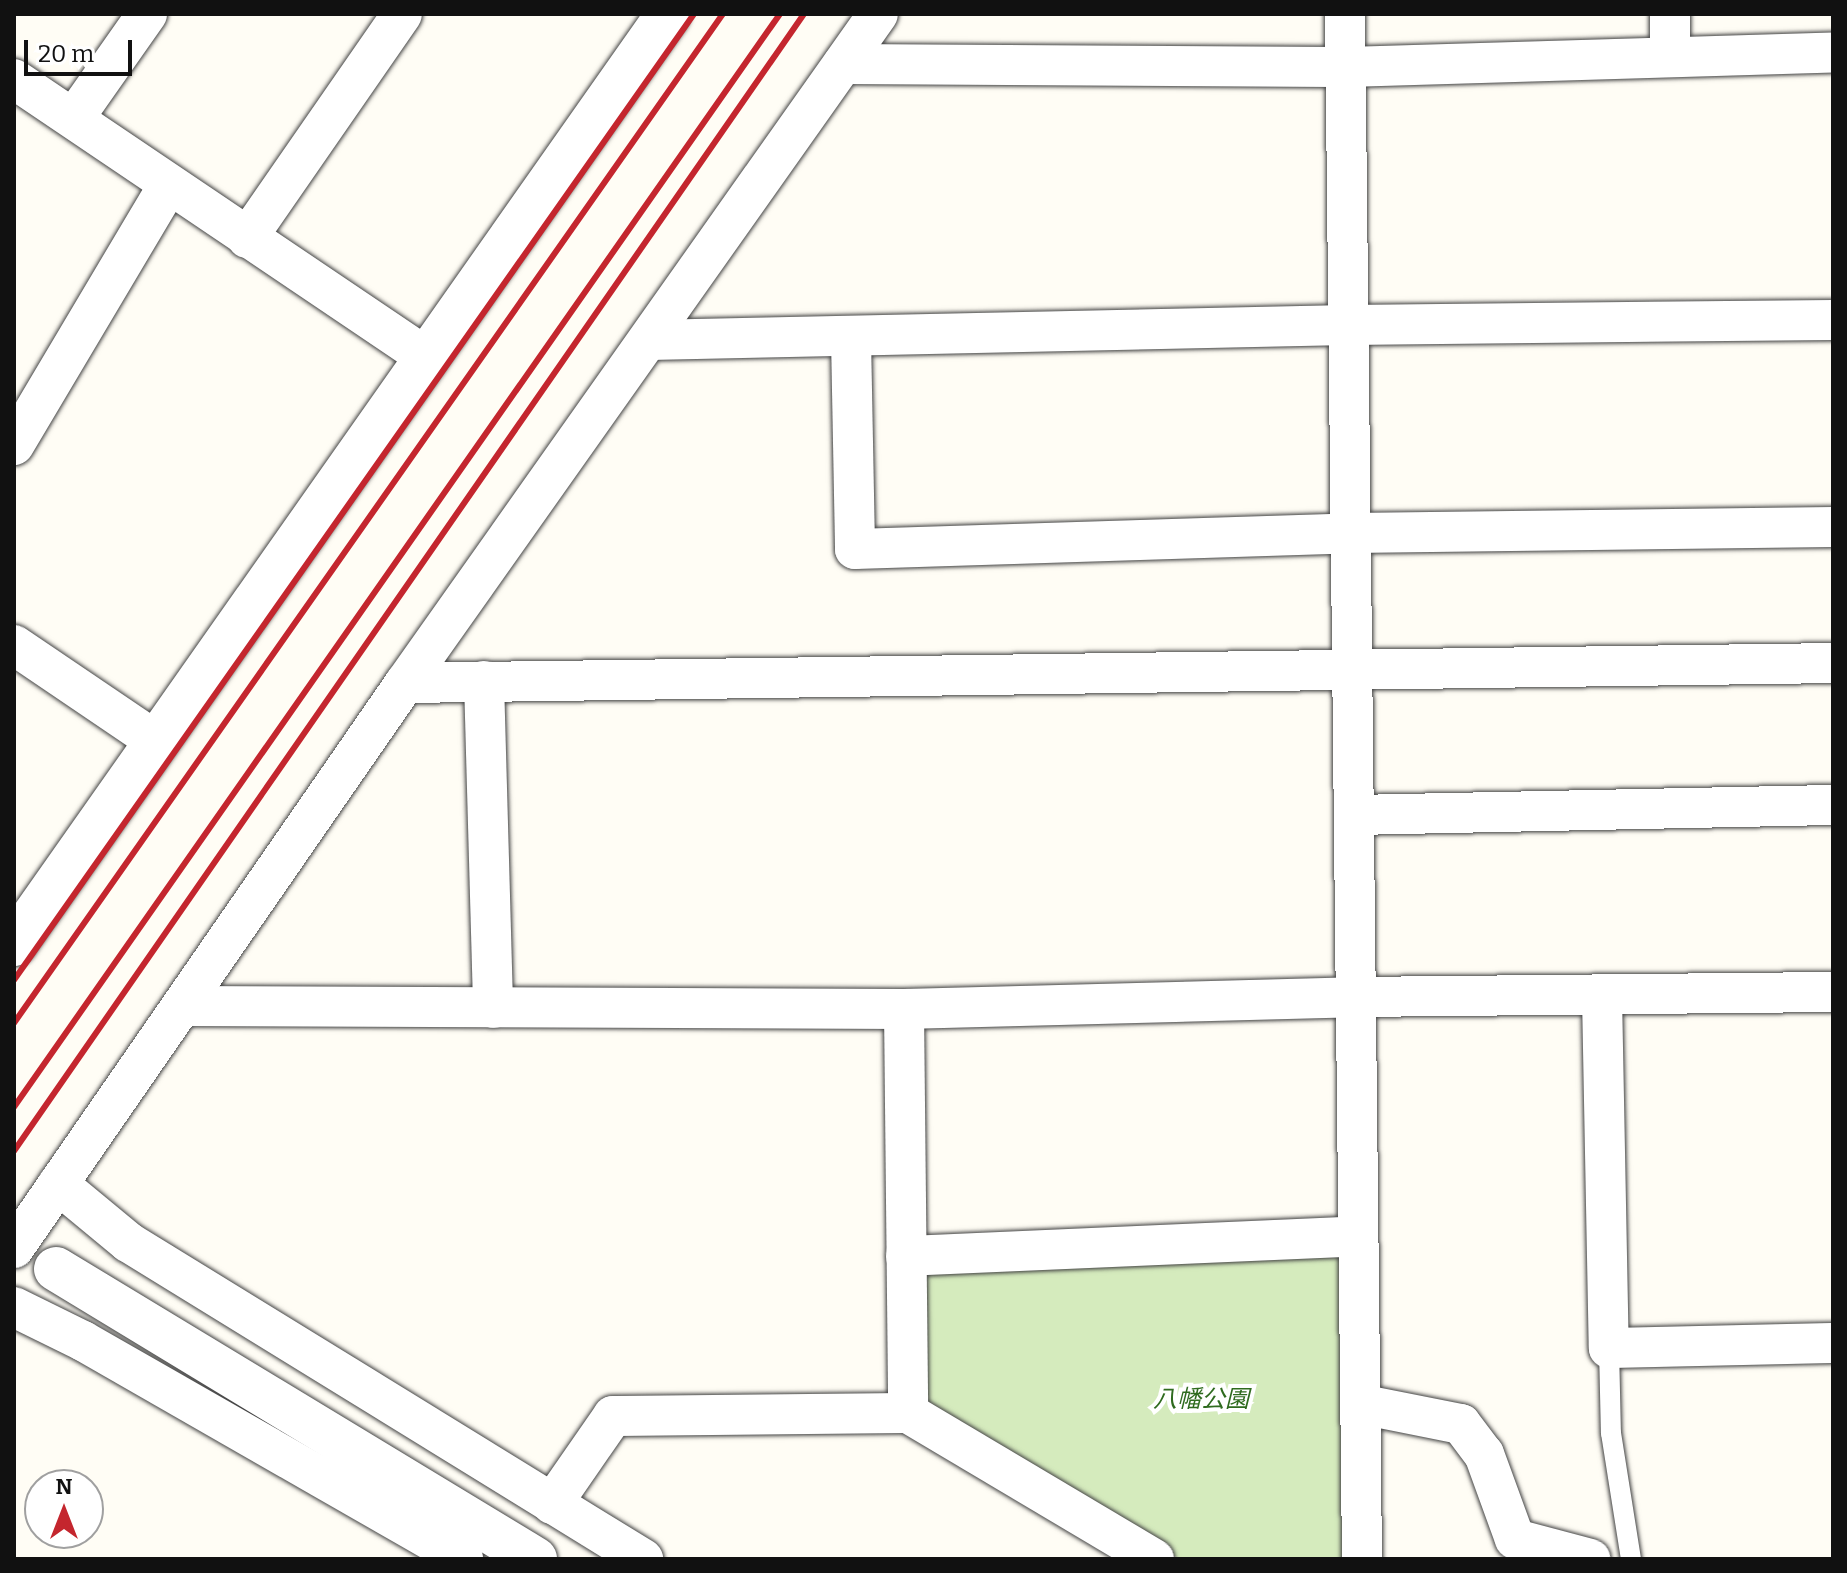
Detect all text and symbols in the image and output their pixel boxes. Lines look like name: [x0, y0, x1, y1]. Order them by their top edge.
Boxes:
scale bar: [28, 24, 136, 74]
text: 20 m: [38, 40, 94, 68]
park label: 八幡公園: [1153, 1386, 1249, 1414]
north arrow: [24, 1469, 104, 1549]
text: N: [56, 1473, 72, 1500]

